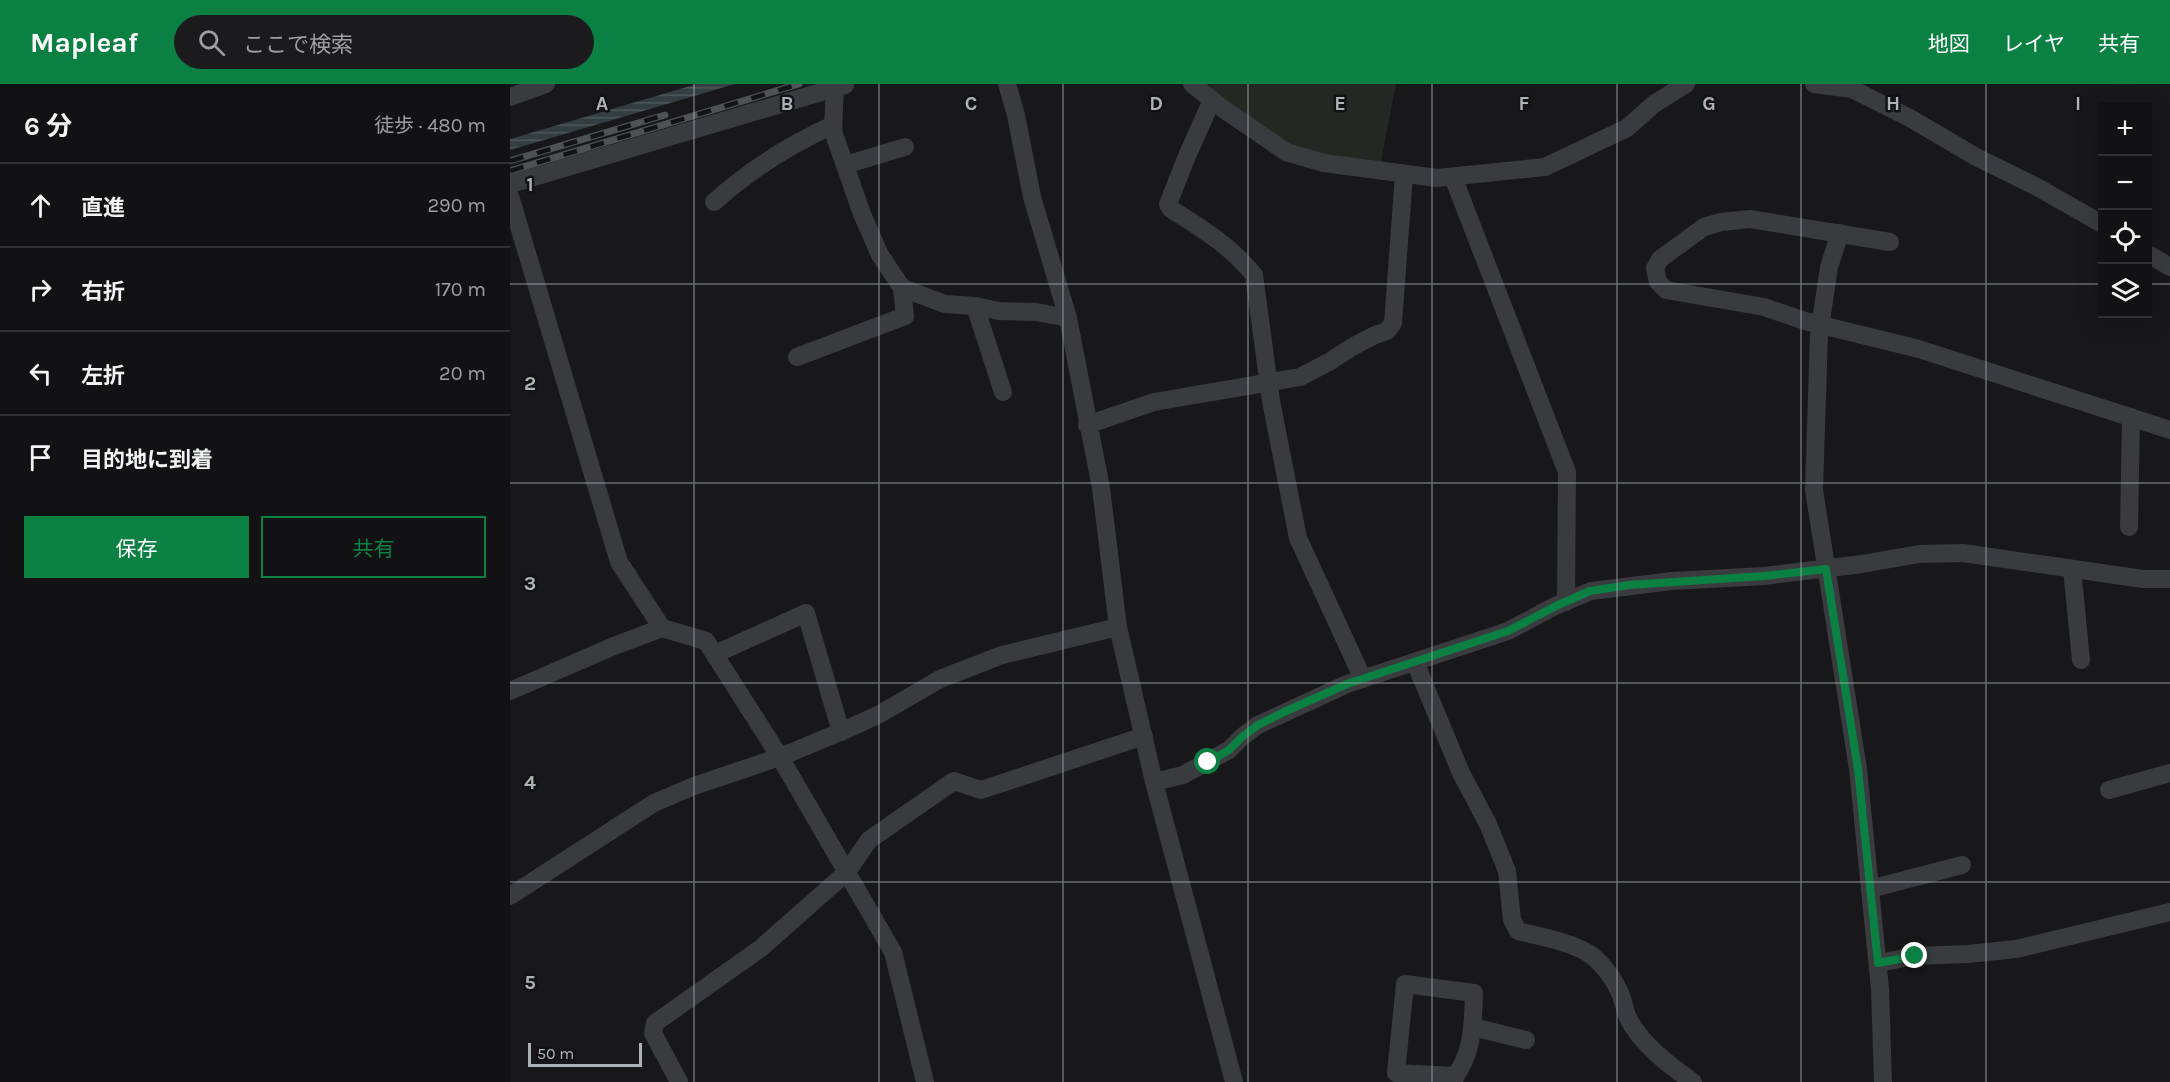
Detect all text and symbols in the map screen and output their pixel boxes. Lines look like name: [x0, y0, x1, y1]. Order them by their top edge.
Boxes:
search box: [174, 15, 594, 69]
text: Mapleaf: [30, 26, 138, 59]
icon: search: [195, 26, 228, 59]
text: ここで検索: [243, 32, 353, 58]
text: 地図: [1928, 32, 1970, 56]
text: レイヤ: [2003, 32, 2065, 56]
text: 共有: [2098, 32, 2140, 56]
text: A: [596, 92, 609, 115]
text: B: [781, 92, 793, 115]
text: C: [965, 92, 977, 115]
text: D: [1149, 92, 1163, 115]
text: E: [1334, 92, 1346, 115]
text: F: [1519, 92, 1530, 115]
text: G: [1702, 92, 1716, 115]
text: H: [1886, 92, 1900, 115]
text: I: [2075, 92, 2081, 115]
map controls: [2098, 102, 2152, 318]
button: +: [2098, 102, 2152, 156]
text: 6 分: [24, 111, 72, 142]
text: 徒歩 · 480 m: [374, 114, 486, 137]
button: −: [2098, 156, 2152, 210]
text: 1: [526, 173, 534, 196]
icon: ahead: [24, 189, 57, 222]
text: 290 m: [427, 194, 486, 217]
text: 直進: [81, 195, 125, 221]
button: locate: [2098, 210, 2152, 264]
button: layers: [2098, 264, 2152, 318]
icon: right: [24, 273, 57, 306]
text: 170 m: [435, 278, 486, 301]
text: 右折: [81, 279, 125, 305]
icon: left: [24, 357, 57, 390]
text: 20 m: [439, 362, 486, 385]
text: 左折: [81, 363, 125, 389]
text: 2: [524, 372, 536, 395]
icon: arrive: [24, 441, 57, 474]
text: 目的地に到着: [81, 447, 213, 473]
button: 保存: [24, 516, 249, 578]
button: 共有: [261, 516, 486, 578]
text: 3: [524, 572, 536, 595]
route start: [1194, 748, 1220, 774]
text: 4: [524, 771, 536, 794]
route end: [1901, 942, 1927, 968]
text: 5: [524, 971, 536, 994]
scale bar: [528, 1040, 642, 1068]
text: 50 m: [537, 1044, 574, 1063]

